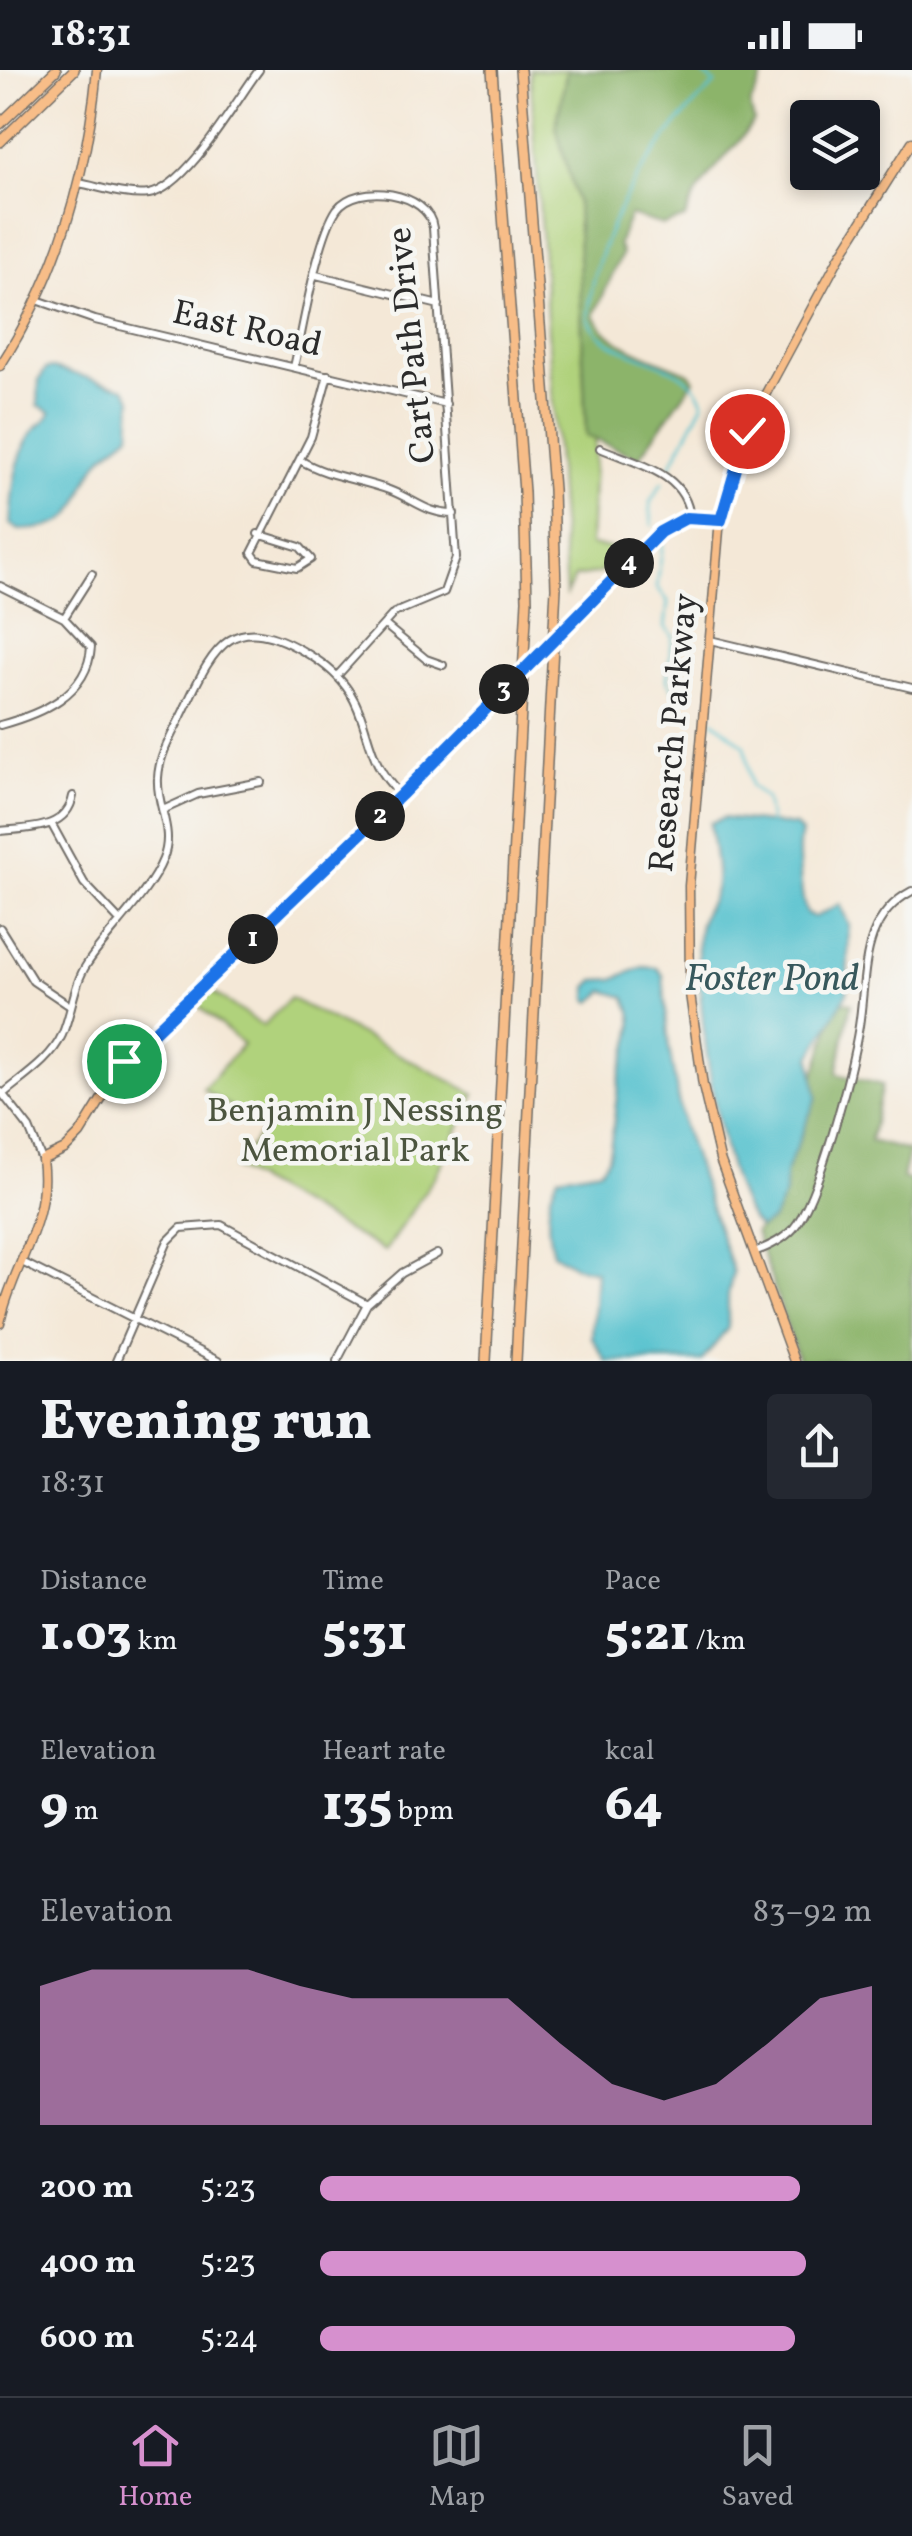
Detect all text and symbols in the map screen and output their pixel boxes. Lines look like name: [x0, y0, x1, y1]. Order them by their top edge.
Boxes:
text: 18:31: [50, 9, 131, 62]
map controls: [790, 100, 880, 190]
button: layers: [790, 100, 880, 190]
street label: Cart Path Drive: [377, 225, 449, 465]
street label: East Road: [168, 290, 326, 370]
pin: [705, 389, 790, 474]
icon: check: [720, 404, 775, 459]
pin: 4: [604, 538, 654, 588]
text: 4: [621, 543, 637, 582]
street label: Research Parkway: [639, 591, 711, 875]
pin: 3: [479, 664, 529, 714]
text: 3: [497, 669, 511, 708]
pin: 2: [355, 791, 405, 841]
text: 2: [373, 796, 387, 835]
pin: 1: [228, 914, 278, 964]
text: 1: [247, 919, 259, 958]
water label: Foster Pond: [685, 954, 859, 1007]
pin: [82, 1019, 167, 1104]
icon: arrive: [97, 1034, 152, 1089]
park label: Benjamin J Nessing Memorial Park: [207, 1088, 503, 1176]
text: Evening run: [40, 1386, 372, 1462]
button: share: [767, 1394, 872, 1499]
text: 18:31: [40, 1462, 105, 1506]
text: Distance: [40, 1562, 147, 1601]
text: Time: [322, 1562, 384, 1601]
text: Pace: [605, 1562, 661, 1601]
text: 1.03: [40, 1601, 132, 1671]
text: 5:31: [322, 1601, 407, 1671]
text: 5:21: [605, 1601, 690, 1671]
text: km: [132, 1622, 177, 1661]
text: /km: [690, 1622, 746, 1661]
text: Elevation: [40, 1732, 156, 1771]
text: Heart rate: [322, 1732, 446, 1771]
text: kcal: [605, 1732, 654, 1771]
text: 9: [40, 1771, 68, 1841]
text: 135: [322, 1771, 392, 1841]
text: 64: [605, 1771, 663, 1841]
text: m: [68, 1792, 99, 1831]
text: bpm: [392, 1792, 454, 1831]
text: Elevation: [40, 1891, 173, 1935]
text: 83–92 m: [753, 1891, 872, 1935]
text: 200 m: [40, 2167, 134, 2211]
text: 5:23: [200, 2167, 256, 2211]
text: 400 m: [40, 2242, 136, 2286]
text: 5:23: [200, 2242, 256, 2286]
text: 600 m: [40, 2317, 135, 2361]
text: 5:24: [200, 2317, 258, 2361]
tab: Home: [118, 2418, 192, 2517]
tab: Map: [429, 2418, 485, 2517]
tab: Saved: [722, 2418, 794, 2517]

